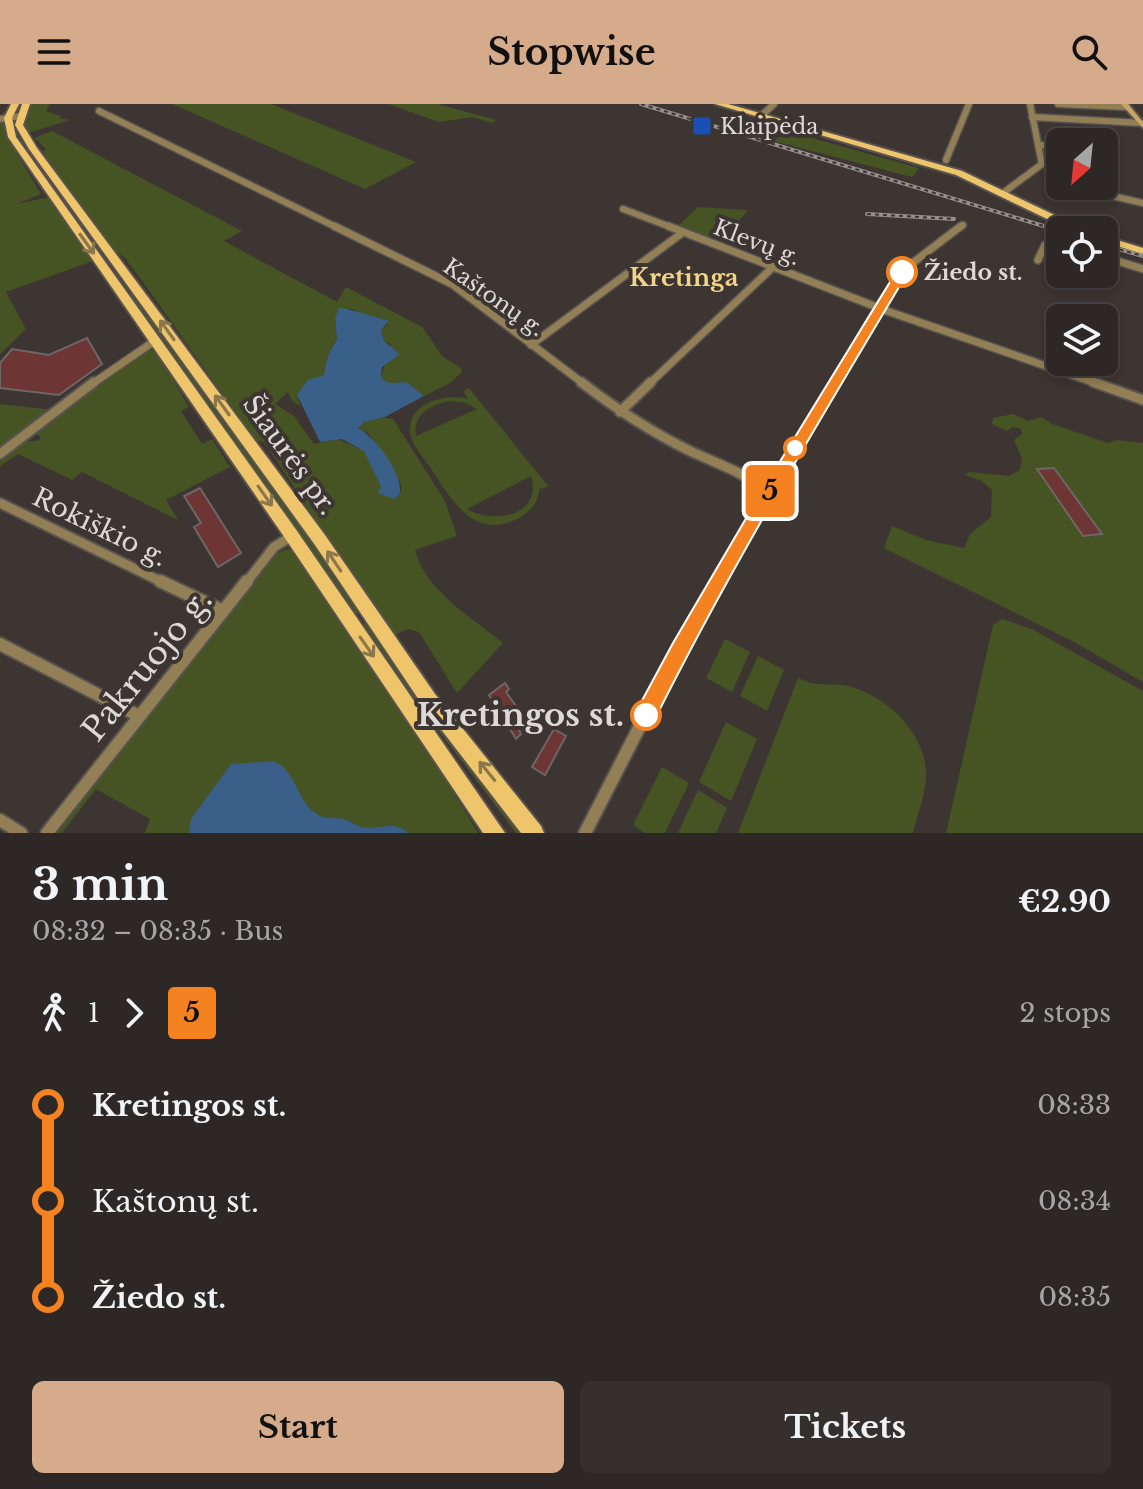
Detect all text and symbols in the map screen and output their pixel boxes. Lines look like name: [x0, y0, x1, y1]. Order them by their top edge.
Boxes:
icon: menu: [32, 30, 76, 74]
text: Stopwise: [487, 30, 656, 75]
icon: search: [1067, 30, 1111, 74]
place label: Klaipėda: [720, 113, 819, 140]
marker: Klaipėda: [691, 115, 713, 137]
north arrow: [1046, 128, 1118, 200]
map controls: [1046, 128, 1118, 376]
street label: Klevų g.: [710, 214, 804, 271]
button: locate: [1046, 216, 1118, 288]
one-way arrow: [78, 233, 95, 254]
street label: Kaštonų g.: [438, 253, 549, 342]
marker: Žiedo st.: [887, 257, 917, 287]
place label: Žiedo st.: [924, 258, 1022, 286]
district label: Kretinga: [629, 263, 739, 292]
button: layers: [1046, 304, 1118, 376]
one-way arrow: [159, 320, 176, 341]
street label: Šiaurės pr.: [236, 389, 344, 521]
one-way arrow: [214, 395, 231, 416]
unlabelled marker: [784, 437, 806, 459]
line badge: 5: [744, 465, 796, 517]
text: 5: [762, 473, 778, 508]
street label: Rokiškio g.: [27, 481, 173, 573]
one-way arrow: [257, 485, 273, 507]
one-way arrow: [326, 550, 342, 572]
street label: Pakruojo g.: [74, 581, 220, 749]
one-way arrow: [359, 635, 375, 657]
place label: Kretingos st.: [417, 695, 624, 735]
marker: Kretingos st.: [631, 700, 661, 730]
one-way arrow: [478, 761, 496, 782]
text: 3 min: [32, 857, 168, 912]
text: €2.90: [1018, 883, 1111, 920]
text: 08:32 – 08:35 · Bus: [32, 915, 283, 947]
icon: walk: [32, 991, 76, 1035]
icon: forward: [112, 991, 156, 1035]
text: 5: [184, 995, 200, 1030]
text: 1: [88, 997, 100, 1029]
text: 2 stops: [1019, 997, 1111, 1029]
text: Kretingos st.: [92, 1087, 286, 1124]
text: 08:33: [1037, 1089, 1111, 1121]
text: Kaštonų st.: [92, 1183, 259, 1220]
text: 08:34: [1038, 1185, 1111, 1217]
text: Žiedo st.: [92, 1279, 226, 1316]
text: 08:35: [1038, 1281, 1111, 1313]
button: Start: [32, 1381, 564, 1473]
button: Tickets: [580, 1381, 1111, 1473]

